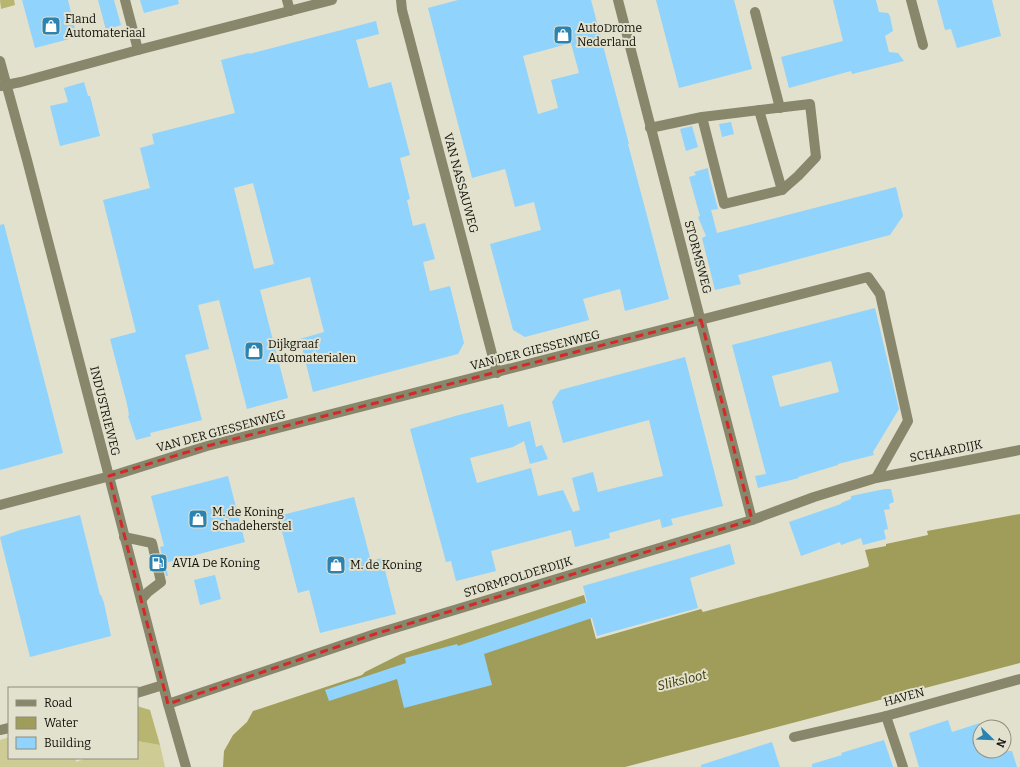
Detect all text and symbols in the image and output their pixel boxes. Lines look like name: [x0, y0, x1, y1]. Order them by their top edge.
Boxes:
place label: Fland Automateriaal: [65, 12, 146, 40]
shop icon: Fland Automateriaal: [40, 15, 62, 37]
place label: AutoDrome Nederland: [577, 21, 642, 49]
shop icon: AutoDrome Nederland: [552, 24, 574, 46]
street label: VAN NASSAUWEG: [441, 131, 481, 235]
street label: STORMSWEG: [681, 219, 715, 295]
street label: VAN DER GIESSENWEG: [469, 327, 601, 373]
place label: Dijkgraaf Automaterialen: [268, 337, 357, 365]
shop icon: Dijkgraaf Automaterialen: [243, 340, 265, 362]
street label: INDUSTRIEWEG: [87, 365, 123, 458]
street label: VAN DER GIESSENWEG: [155, 407, 287, 455]
street label: SCHAARDIJK: [908, 437, 984, 465]
place label: M. de Koning Schadeherstel: [212, 505, 292, 533]
shop icon: M. de Koning Schadeherstel: [187, 508, 209, 530]
fuel station icon: AVIA De Koning: [147, 552, 169, 574]
shop icon: M. de Koning: [325, 554, 347, 576]
street label: STORMPOLDERDIJK: [462, 554, 574, 600]
place label: AVIA De Koning: [172, 556, 260, 570]
place label: M. de Koning: [350, 558, 422, 572]
water label: Sliksloot: [656, 667, 709, 693]
street label: HAVEN: [882, 685, 926, 709]
legend: [8, 687, 138, 759]
text: Road: [44, 696, 72, 710]
text: Water: [44, 716, 79, 730]
north arrow: [972, 719, 1012, 759]
text: Building: [44, 736, 91, 750]
text: N: [993, 736, 1008, 750]

